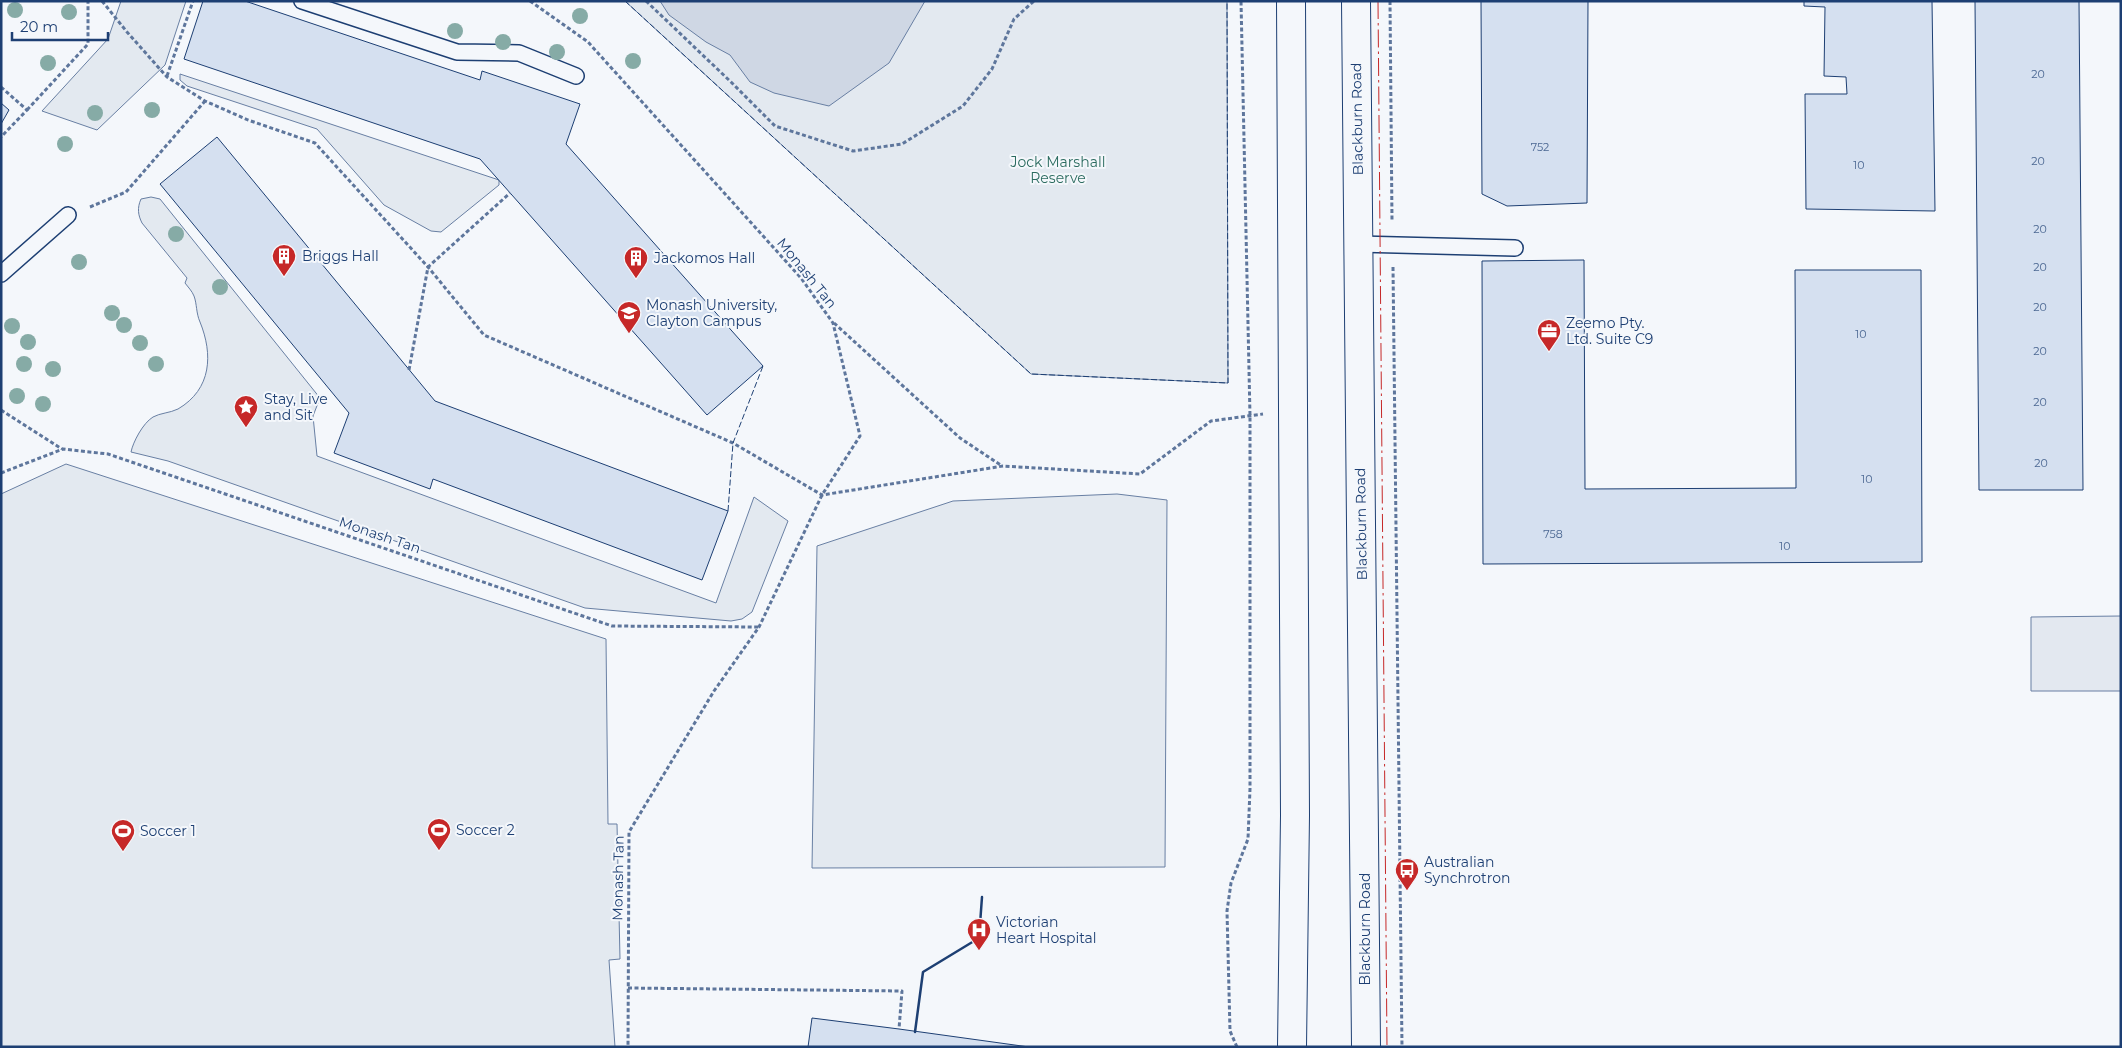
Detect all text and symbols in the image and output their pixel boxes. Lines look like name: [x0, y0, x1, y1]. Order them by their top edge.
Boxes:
scale bar: [12, 10, 109, 42]
text: 20 m: [20, 17, 58, 36]
street label: Blackburn Road: [1347, 62, 1367, 176]
house number: 20: [2031, 67, 2045, 81]
house number: 752: [1531, 140, 1549, 154]
park label: Jock Marshall Reserve: [1010, 153, 1105, 187]
house number: 20: [2031, 154, 2045, 168]
house number: 10: [1853, 158, 1865, 172]
house number: 20: [2033, 222, 2047, 236]
street label: Monash Tan: [773, 234, 841, 312]
building icon: Briggs Hall: [271, 243, 297, 277]
building icon: Jackomos Hall: [623, 245, 649, 279]
place label: Briggs Hall: [302, 247, 379, 265]
place label: Jackomos Hall: [653, 249, 755, 267]
house number: 20: [2033, 260, 2047, 274]
place label: Monash University, Clayton Campus: [646, 296, 777, 330]
school or university icon: Monash University, Clayton Campus: [616, 300, 642, 334]
house number: 20: [2033, 300, 2047, 314]
place label: Zeemo Pty. Ltd. Suite C9: [1566, 314, 1653, 348]
office icon: Zeemo Pty. Ltd. Suite C9: [1536, 318, 1562, 352]
house number: 10: [1855, 327, 1867, 341]
house number: 20: [2033, 344, 2047, 358]
place label: Stay, Live and Sit: [264, 390, 328, 424]
place icon: Stay, Live and Sit: [233, 394, 259, 428]
house number: 20: [2033, 395, 2047, 409]
house number: 20: [2034, 456, 2048, 470]
street label: Blackburn Road: [1351, 467, 1371, 581]
house number: 10: [1861, 472, 1873, 486]
street label: Monash Tan: [337, 513, 423, 557]
house number: 758: [1543, 527, 1563, 541]
house number: 10: [1779, 539, 1791, 553]
sports icon: Soccer 2: [426, 817, 452, 851]
sports icon: Soccer 1: [110, 818, 136, 852]
place label: Soccer 2: [456, 821, 515, 839]
place label: Soccer 1: [140, 822, 196, 840]
street label: Monash Tan: [608, 835, 628, 921]
place label: Australian Synchrotron: [1424, 853, 1510, 887]
bus stop icon: Australian Synchrotron: [1394, 857, 1420, 891]
street label: Blackburn Road: [1356, 873, 1374, 985]
place label: Victorian Heart Hospital: [996, 913, 1097, 947]
hospital icon: Victorian Heart Hospital: [966, 917, 992, 951]

